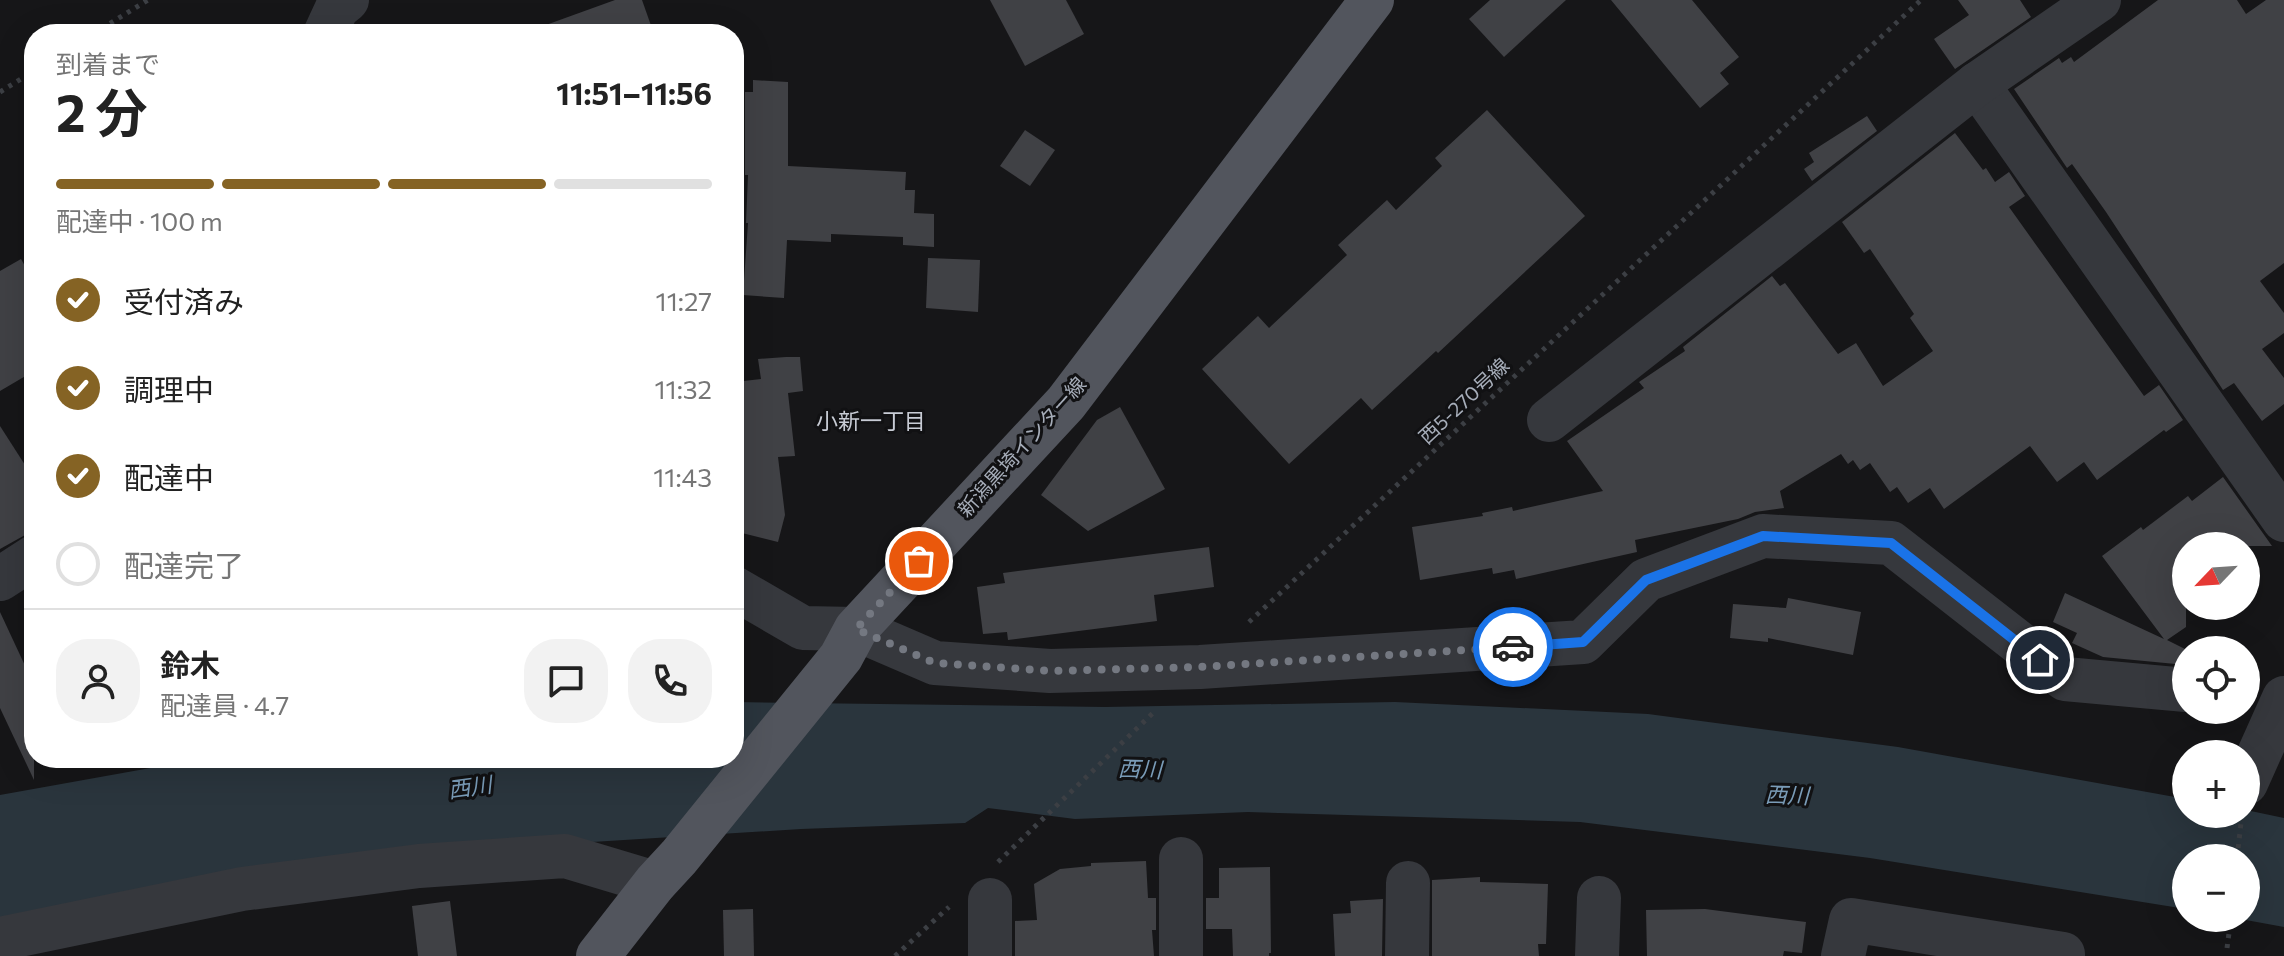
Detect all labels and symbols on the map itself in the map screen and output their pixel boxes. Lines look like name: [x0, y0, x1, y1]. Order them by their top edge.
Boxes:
street label: 西5-270号線: [1413, 352, 1513, 448]
street label: 新潟黒埼インター線: [952, 371, 1090, 521]
district label: 小新一丁目: [816, 407, 926, 434]
pin: [885, 527, 953, 595]
north arrow: [2172, 532, 2260, 620]
courier: [1473, 607, 1553, 687]
pin: [2006, 626, 2074, 694]
water label: 西川: [1118, 754, 1164, 783]
water label: 西川: [446, 770, 496, 803]
water label: 西川: [1765, 780, 1811, 809]

